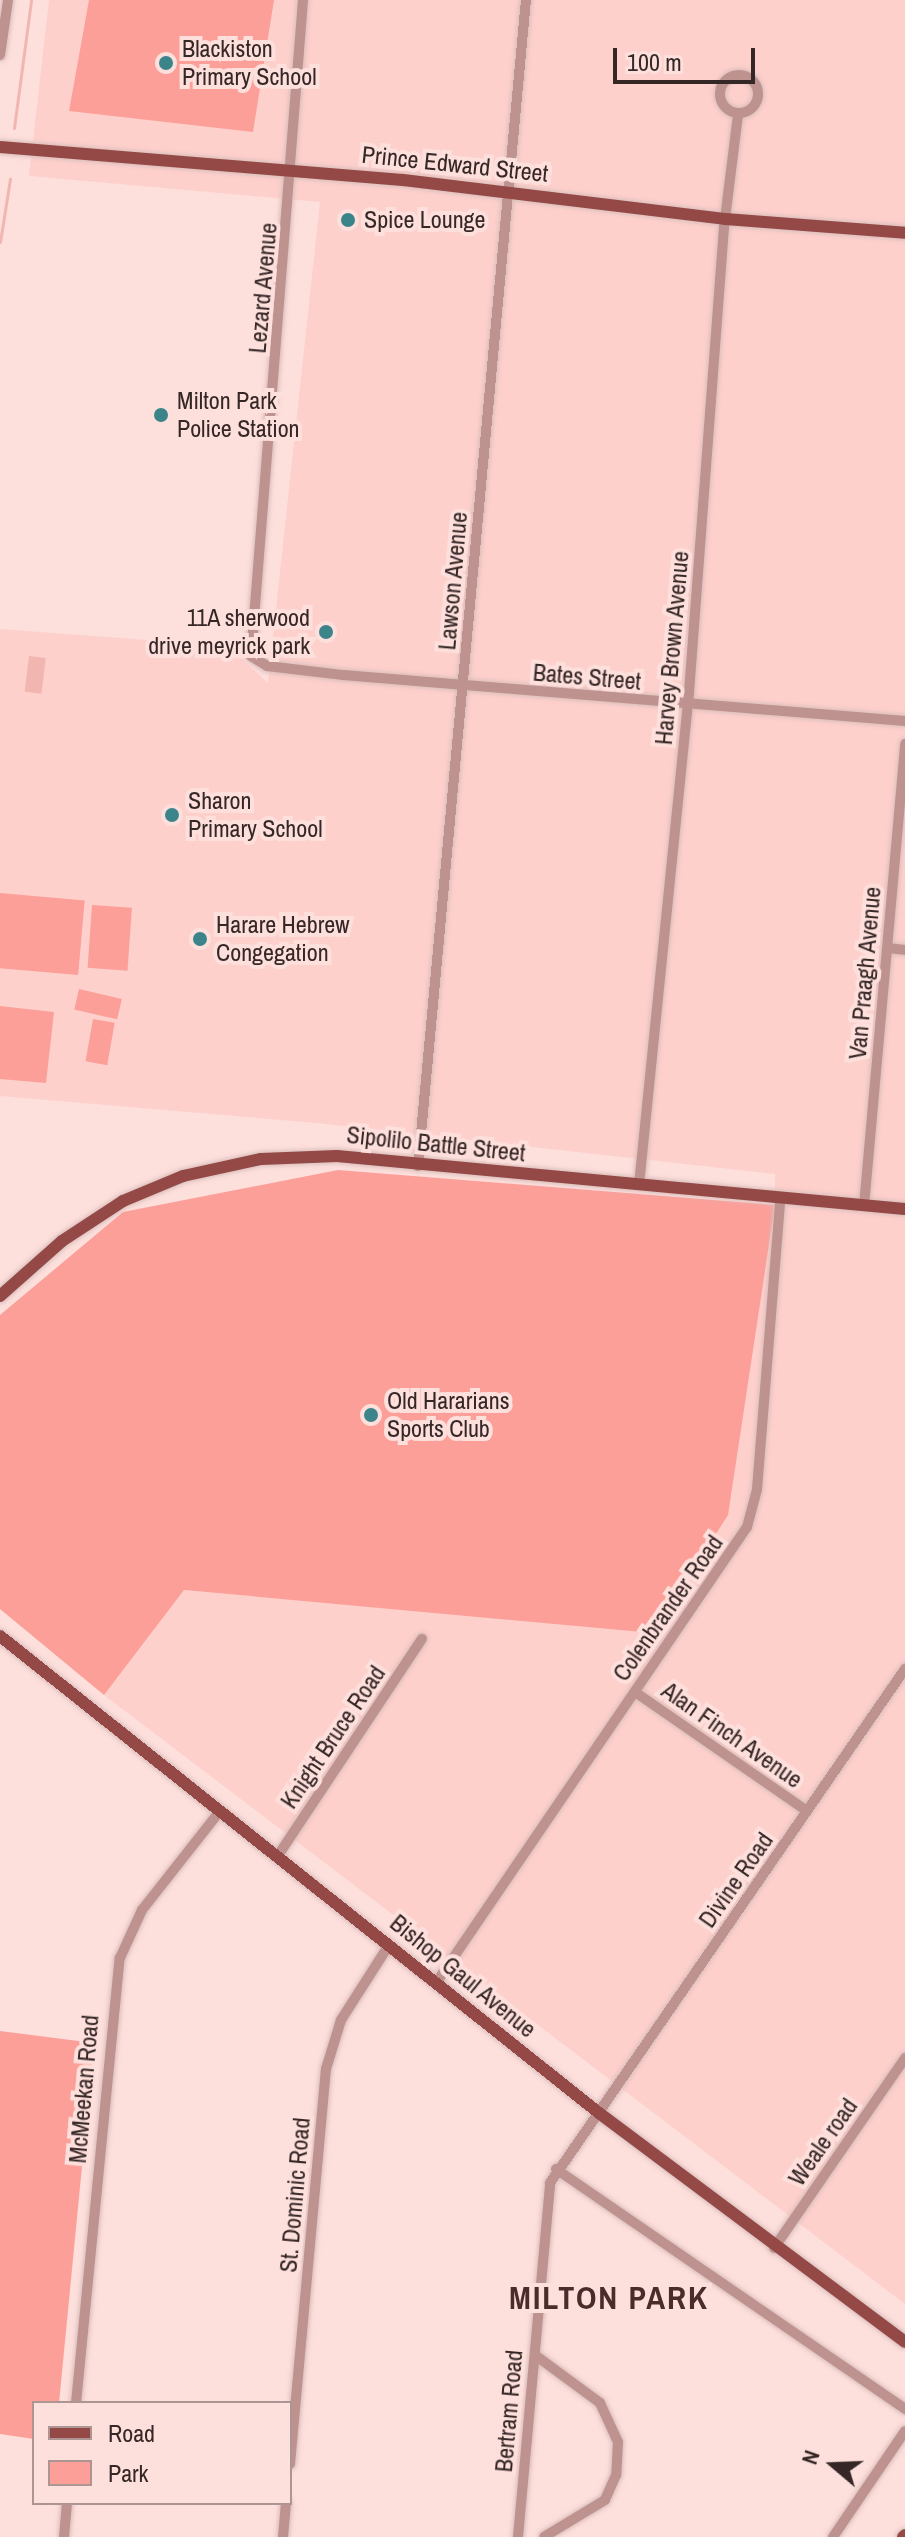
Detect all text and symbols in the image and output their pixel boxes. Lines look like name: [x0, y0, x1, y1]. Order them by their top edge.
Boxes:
scale bar: [617, 32, 759, 82]
place label: Blackiston Primary School: [182, 35, 317, 91]
text: 100 m: [627, 46, 682, 78]
marker: Blackiston Primary School: [157, 54, 175, 72]
street label: Prince Edward Street: [360, 140, 550, 188]
place label: Spice Lounge: [364, 206, 485, 234]
marker: Spice Lounge: [339, 211, 357, 229]
street label: Lezard Avenue: [243, 221, 283, 355]
place label: Milton Park Police Station: [177, 387, 300, 443]
marker: Milton Park Police Station: [152, 406, 170, 424]
street label: Lawson Avenue: [433, 510, 473, 652]
street label: Harvey Brown Avenue: [649, 549, 695, 747]
place label: 11A sherwood drive meyrick park: [148, 604, 310, 660]
marker: 11A sherwood drive meyrick park: [317, 623, 335, 641]
street label: Bates Street: [532, 658, 642, 696]
place label: Sharon Primary School: [188, 787, 323, 843]
marker: Sharon Primary School: [163, 806, 181, 824]
street label: Van Praagh Avenue: [843, 885, 887, 1061]
place label: Harare Hebrew Congegation: [216, 911, 349, 967]
marker: Harare Hebrew Congegation: [191, 930, 209, 948]
street label: Sipolilo Battle Street: [345, 1120, 527, 1168]
place label: Old Hararians Sports Club: [387, 1387, 509, 1443]
marker: Old Hararians Sports Club: [362, 1406, 380, 1424]
street label: Colenbrander Road: [607, 1529, 729, 1687]
street label: Knight Bruce Road: [275, 1660, 391, 1814]
street label: Alan Finch Avenue: [656, 1676, 808, 1794]
street label: Divine Road: [693, 1827, 779, 1933]
street label: Bishop Gaul Avenue: [384, 1908, 542, 2044]
street label: McMeekan Road: [63, 2014, 105, 2164]
street label: Weale road: [782, 2093, 864, 2191]
street label: St. Dominic Road: [274, 2116, 316, 2274]
district label: MILTON PARK: [509, 2279, 709, 2317]
street label: Bertram Road: [489, 2349, 529, 2473]
legend: [32, 2401, 292, 2505]
text: Road: [108, 2417, 155, 2449]
north arrow: [793, 2425, 873, 2505]
text: N: [794, 2446, 827, 2468]
text: Park: [108, 2457, 148, 2489]

